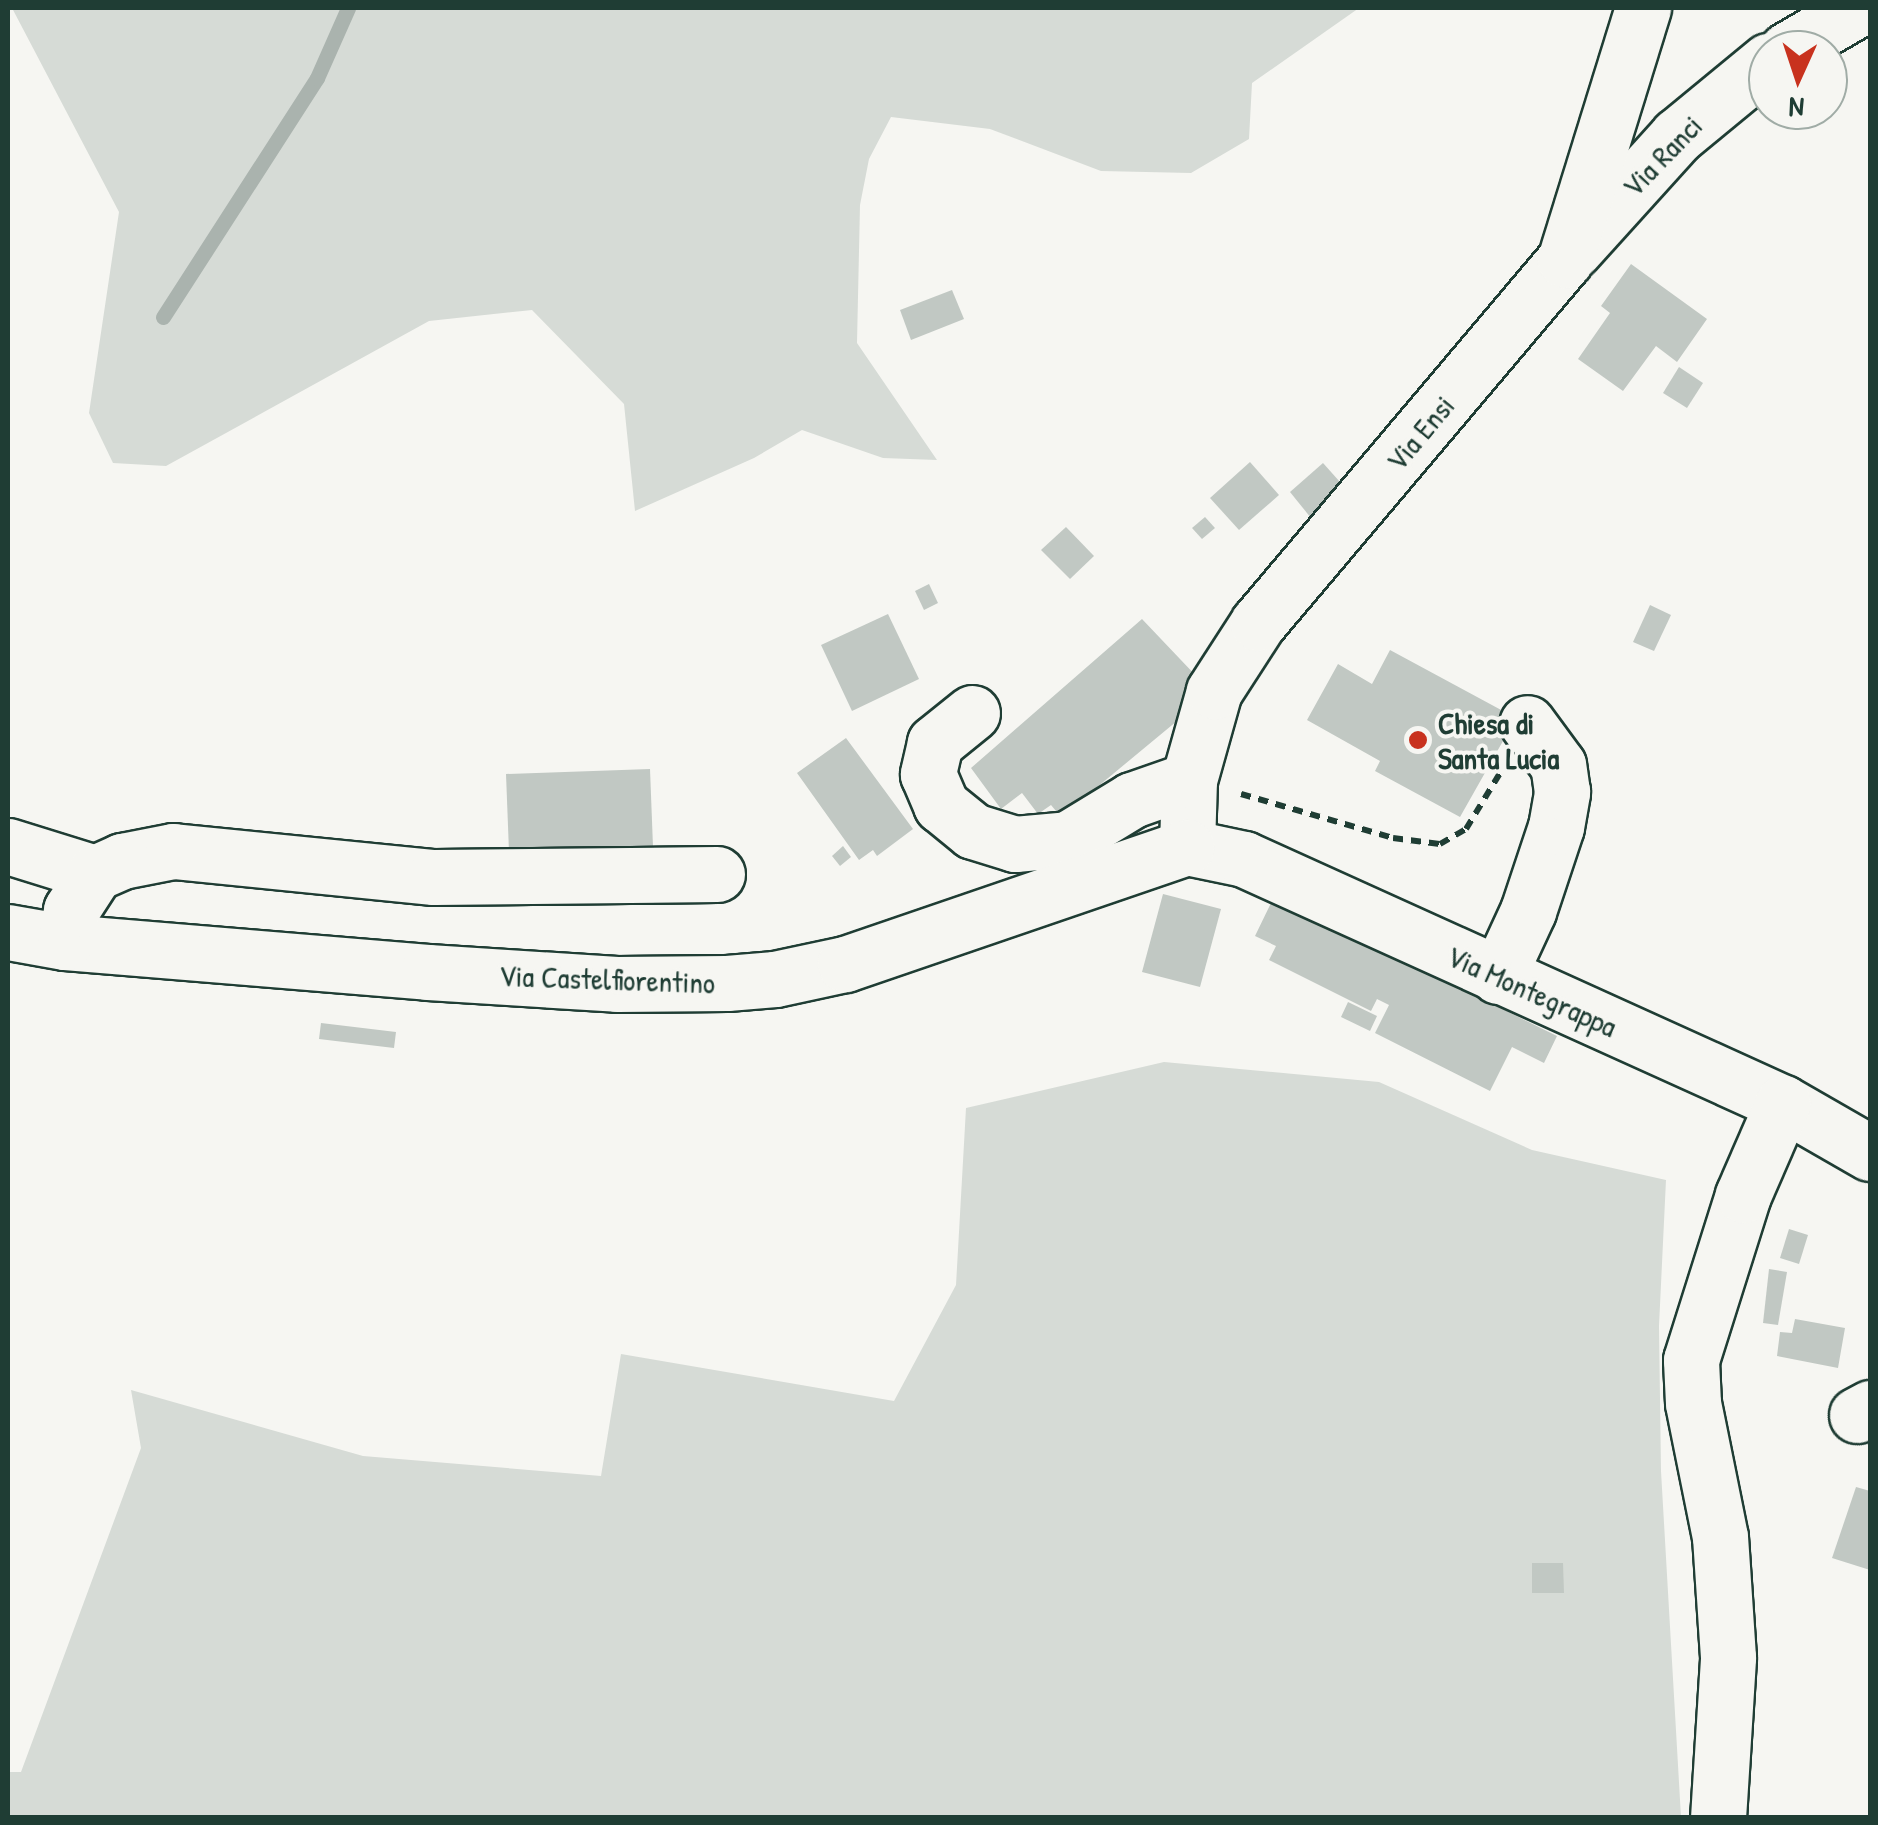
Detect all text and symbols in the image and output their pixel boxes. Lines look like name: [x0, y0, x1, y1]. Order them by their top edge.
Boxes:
north arrow: [1748, 30, 1848, 130]
text: N: [1788, 89, 1805, 127]
street label: Via Ranci: [1614, 108, 1710, 204]
street label: Via Ensi: [1378, 388, 1462, 478]
place label: Chiesa di Santa Lucia: [1438, 705, 1559, 776]
marker: Chiesa di Santa Lucia: [1407, 729, 1429, 751]
street label: Via Montegrappa: [1442, 938, 1622, 1044]
street label: Via Castelfiorentino: [498, 957, 716, 1001]

